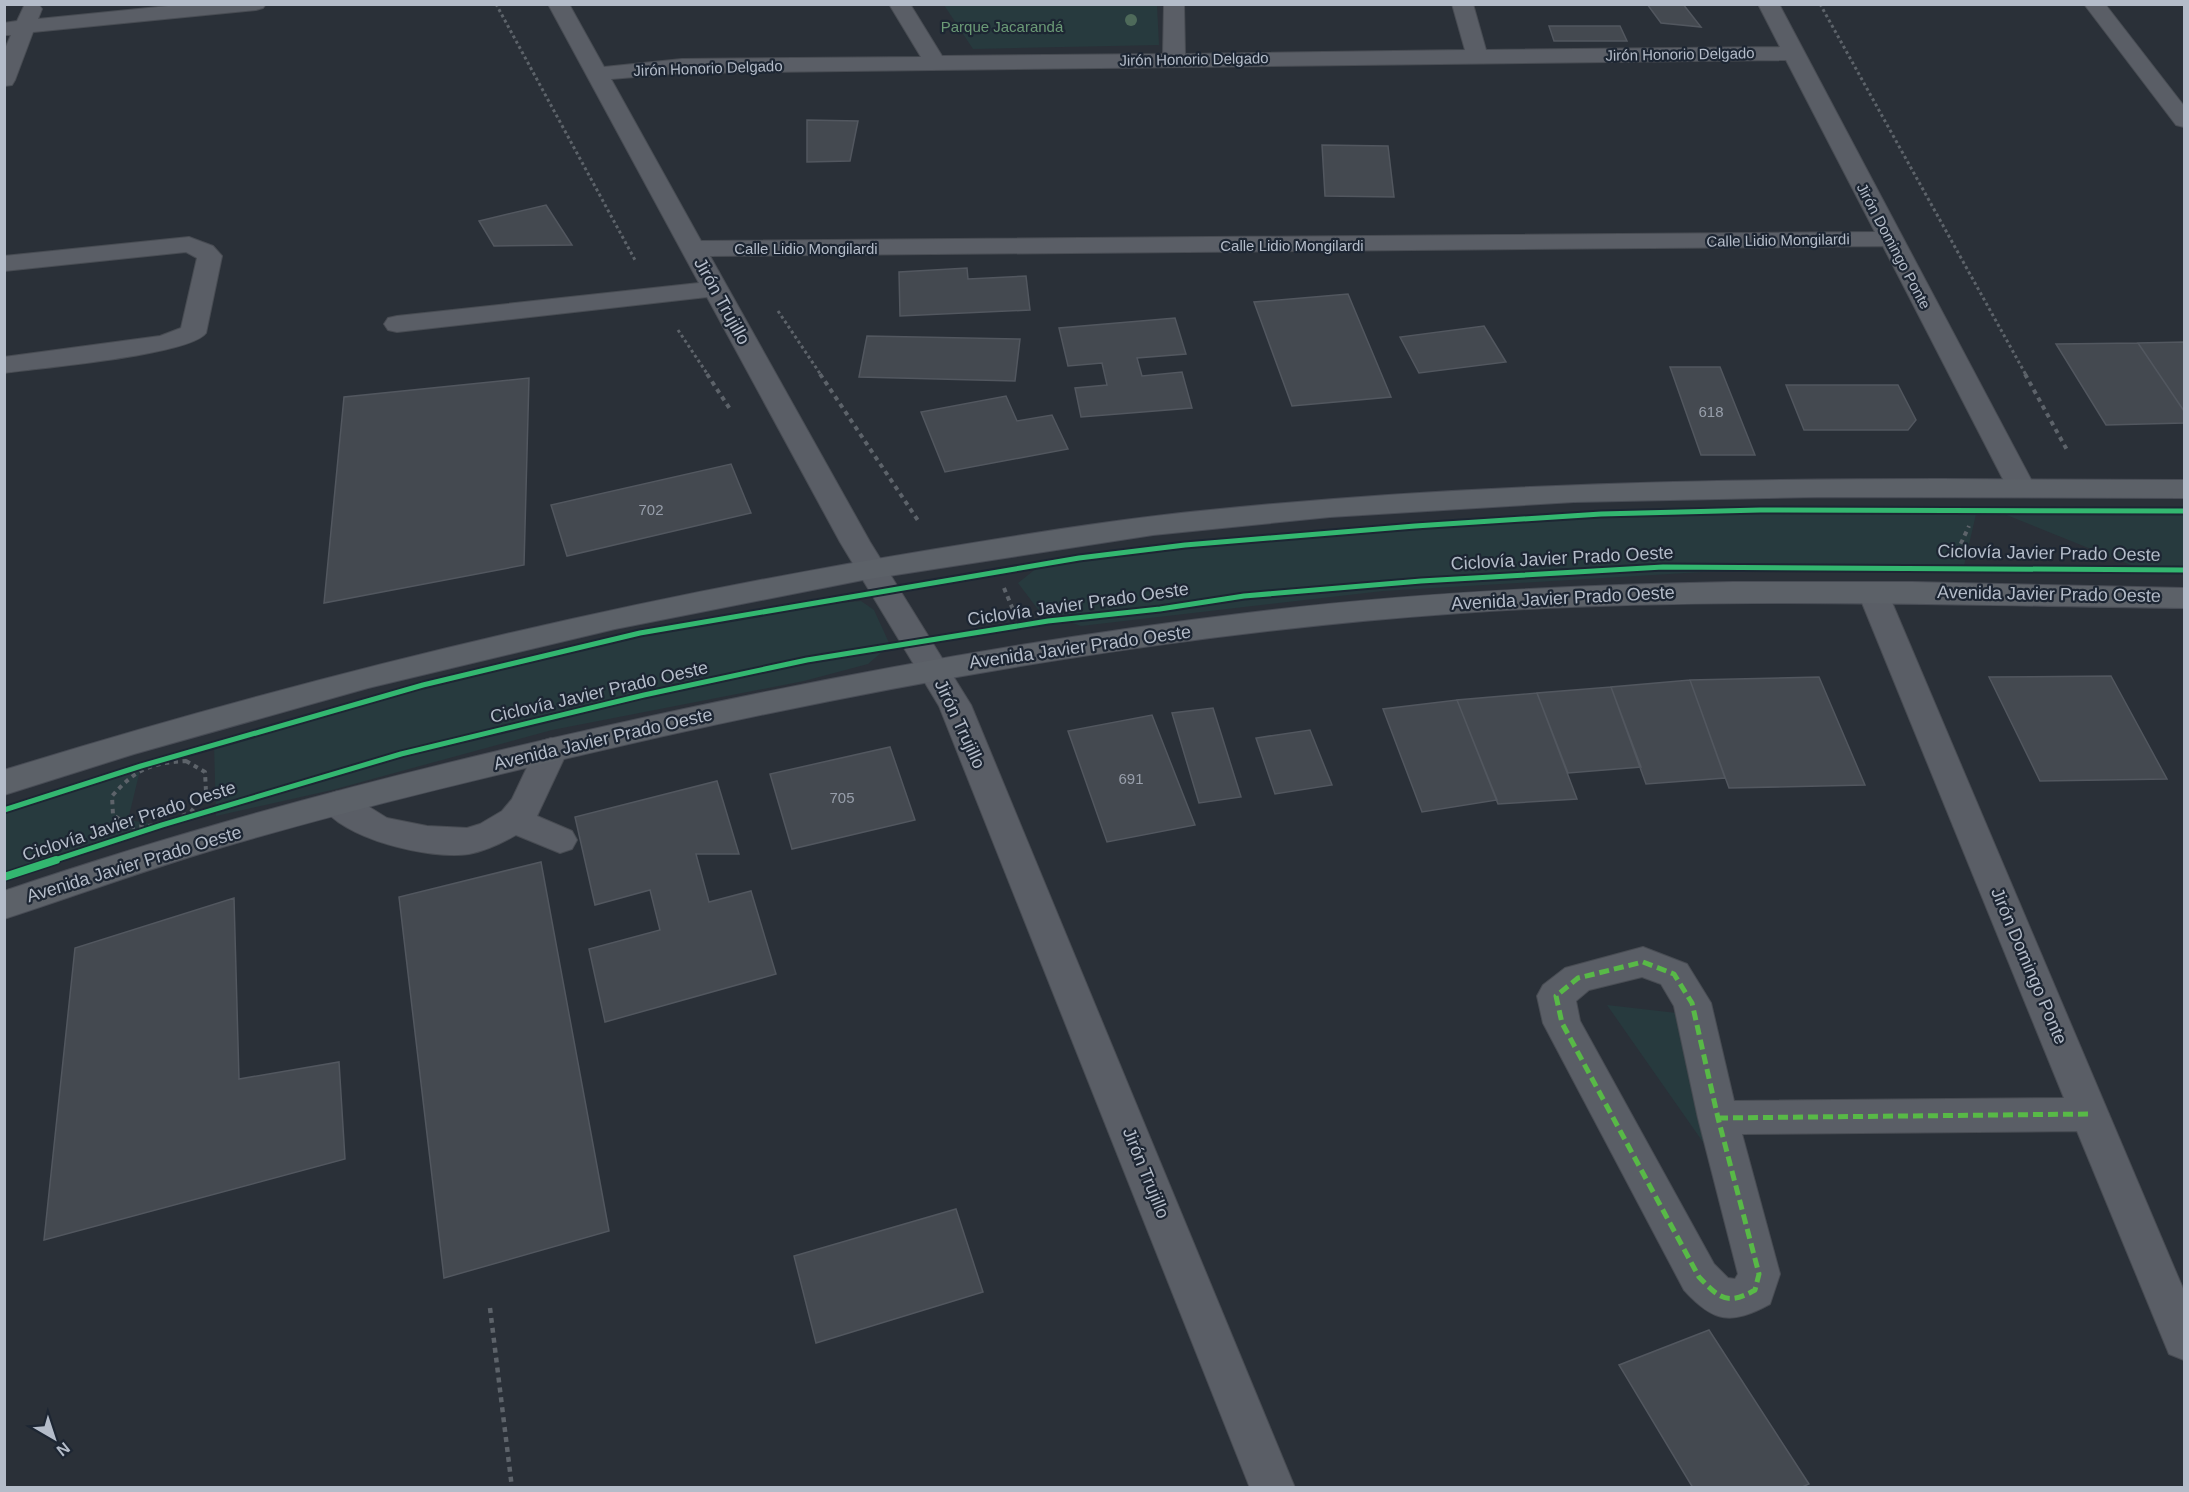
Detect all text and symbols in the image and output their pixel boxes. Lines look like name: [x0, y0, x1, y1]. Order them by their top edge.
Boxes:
park label: Parque Jacarandá: [941, 18, 1064, 35]
street label: Jirón Honorio Delgado: [1605, 44, 1755, 64]
street label: Jirón Honorio Delgado: [1119, 49, 1269, 69]
street label: Jirón Honorio Delgado: [633, 57, 783, 79]
street label: Jirón Domingo Ponte: [1854, 180, 1934, 312]
street label: Calle Lidio Mongilardi: [1706, 230, 1850, 250]
street label: Calle Lidio Mongilardi: [1220, 237, 1364, 254]
street label: Calle Lidio Mongilardi: [734, 240, 878, 257]
street label: Jirón Trujillo: [690, 254, 754, 348]
house number: 618: [1698, 403, 1724, 420]
house number: 702: [638, 501, 664, 518]
street label: Ciclovía Javier Prado Oeste: [1937, 541, 2161, 565]
street label: Ciclovía Javier Prado Oeste: [1450, 542, 1674, 574]
street label: Ciclovía Javier Prado Oeste: [966, 579, 1190, 629]
street label: Avenida Javier Prado Oeste: [1451, 582, 1675, 614]
street label: Avenida Javier Prado Oeste: [1937, 582, 2161, 606]
street label: Avenida Javier Prado Oeste: [968, 622, 1192, 672]
street label: Ciclovía Javier Prado Oeste: [488, 657, 710, 727]
street label: Jirón Trujillo: [931, 676, 989, 772]
street label: Avenida Javier Prado Oeste: [492, 704, 714, 774]
house number: 691: [1118, 770, 1144, 787]
street label: Ciclovía Javier Prado Oeste: [20, 777, 238, 865]
house number: 705: [829, 789, 855, 806]
street label: Avenida Javier Prado Oeste: [24, 822, 244, 906]
street label: Jirón Domingo Ponte: [1987, 885, 2071, 1047]
street label: Jirón Trujillo: [1119, 1125, 1173, 1221]
north arrow: [24, 1408, 84, 1468]
text: N: [53, 1439, 73, 1460]

